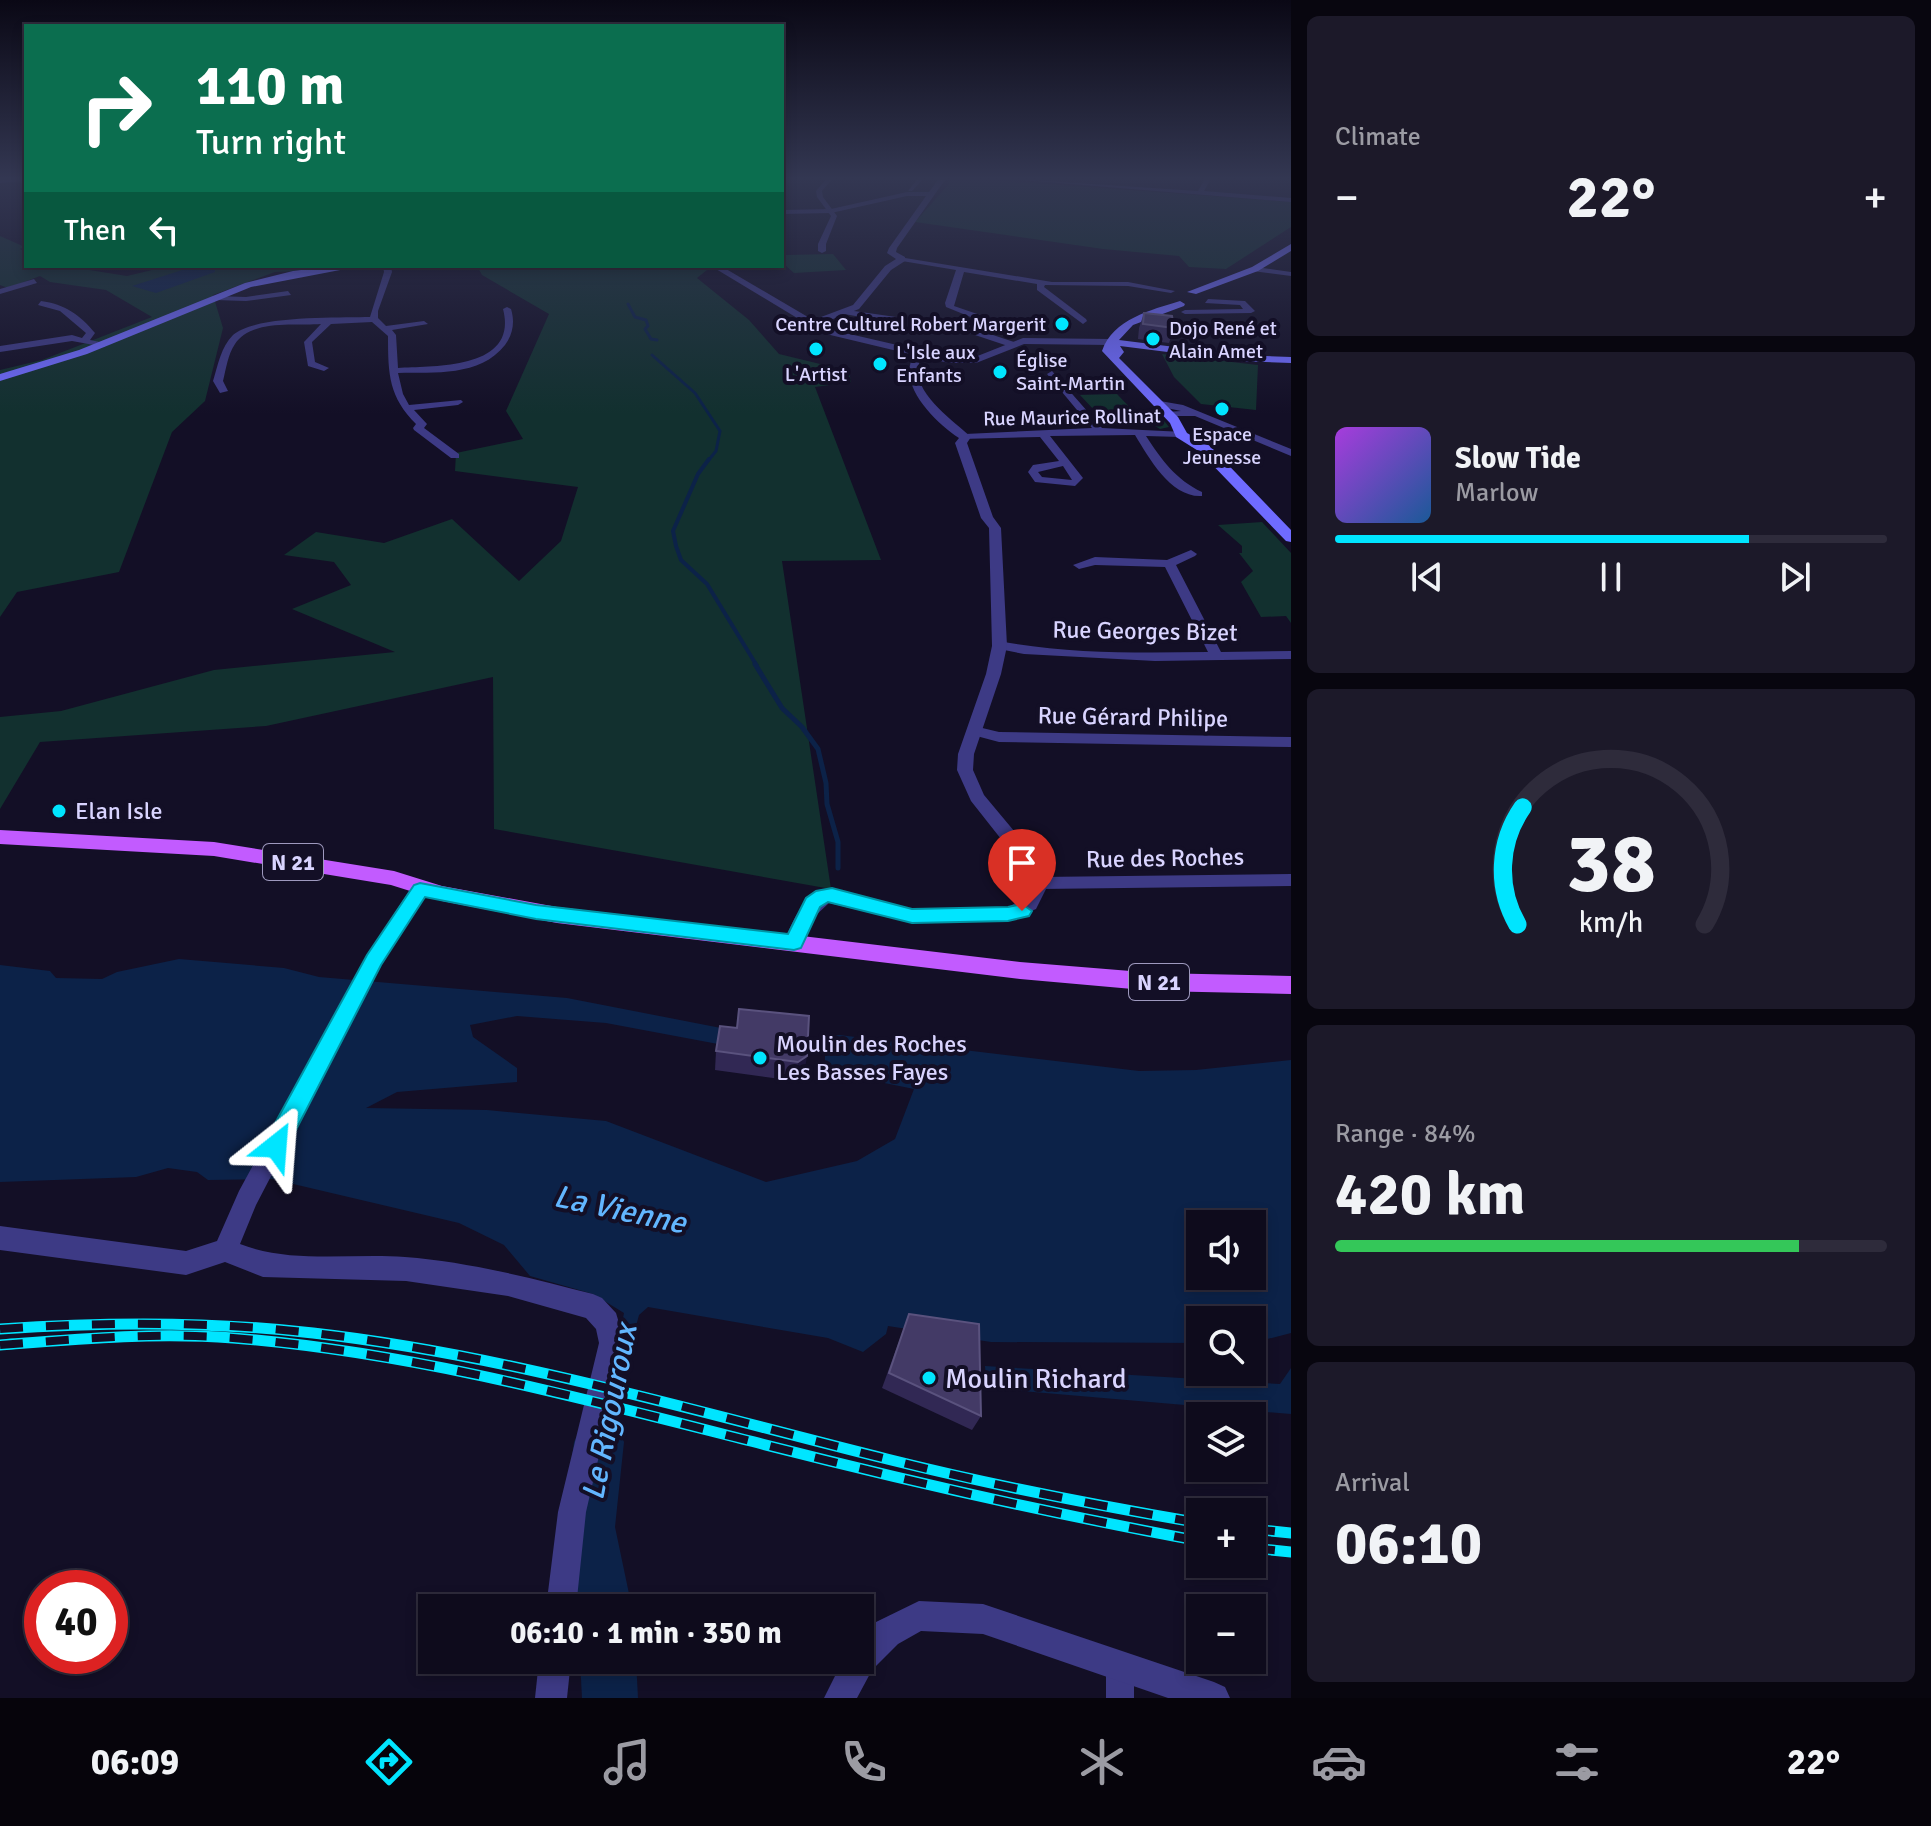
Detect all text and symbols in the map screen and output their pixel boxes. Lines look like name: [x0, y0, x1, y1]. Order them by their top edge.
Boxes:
text: 110 m: [196, 51, 344, 120]
icon: right: [64, 56, 168, 160]
text: Turn right: [196, 120, 346, 165]
text: Climate: [1335, 121, 1421, 153]
text: 22°: [1567, 161, 1655, 235]
text: −: [1335, 171, 1359, 225]
text: +: [1863, 171, 1887, 225]
icon: left: [142, 208, 186, 252]
text: Then: [64, 212, 126, 249]
place label: Centre Culturel Robert Margerit: [775, 312, 1046, 337]
marker: Centre Culturel Robert Margerit: [1053, 315, 1071, 333]
place label: Dojo René et Alain Amet: [1169, 316, 1277, 364]
marker: Dojo René et Alain Amet: [1144, 330, 1162, 348]
marker: L'Artist: [807, 340, 825, 358]
place label: L'Isle aux Enfants: [896, 340, 975, 388]
place label: Église Saint-Martin: [1016, 348, 1125, 396]
marker: L'Isle aux Enfants: [871, 355, 889, 373]
place label: L'Artist: [785, 362, 847, 387]
marker: Église Saint-Martin: [991, 363, 1009, 381]
marker: Espace Jeunesse: [1213, 400, 1231, 418]
street label: Rue Maurice Rollinat: [983, 403, 1161, 432]
place label: Espace Jeunesse: [1183, 422, 1261, 470]
text: Slow Tide: [1455, 440, 1581, 477]
text: Marlow: [1455, 477, 1538, 509]
icon: previous: [1405, 555, 1449, 599]
icon: pause: [1589, 555, 1633, 599]
icon: next: [1773, 555, 1817, 599]
street label: Rue Georges Bizet: [1052, 614, 1238, 648]
street label: Rue Gérard Philipe: [1038, 700, 1228, 734]
place label: Elan Isle: [75, 796, 163, 826]
marker: Elan Isle: [50, 802, 68, 820]
text: 38: [1566, 813, 1656, 915]
pin: [988, 829, 1056, 911]
icon: arrive: [1000, 841, 1044, 885]
street label: Rue des Roches: [1086, 842, 1244, 874]
road number: N 21: [263, 844, 323, 880]
text: km/h: [1579, 905, 1643, 940]
road number: N 21: [1129, 964, 1189, 1000]
place label: Moulin des Roches Les Basses Fayes: [776, 1029, 967, 1087]
marker: Moulin des Roches Les Basses Fayes: [751, 1049, 769, 1067]
position arrow: [234, 1104, 318, 1188]
text: Range · 84%: [1335, 1118, 1476, 1150]
text: 420 km: [1335, 1158, 1525, 1232]
water label: La Vienne: [550, 1177, 691, 1243]
map controls: [1186, 1210, 1266, 1674]
button: sound: [1186, 1210, 1266, 1290]
button: search: [1186, 1306, 1266, 1386]
water label: Le Rigouroux: [573, 1318, 646, 1503]
place label: Moulin Richard: [945, 1362, 1127, 1396]
marker: Moulin Richard: [920, 1369, 938, 1387]
button: layers: [1186, 1402, 1266, 1482]
text: Arrival: [1335, 1467, 1410, 1499]
button: +: [1186, 1498, 1266, 1578]
text: 06:10: [1335, 1507, 1482, 1581]
speed limit sign: 40: [24, 1570, 128, 1674]
button: −: [1186, 1594, 1266, 1674]
text: 06:10 · 1 min · 350 m: [510, 1615, 782, 1652]
icon: directions: [361, 1734, 417, 1790]
icon: music: [599, 1734, 655, 1790]
icon: phone: [836, 1734, 892, 1790]
icon: climate: [1074, 1734, 1130, 1790]
icon: car: [1311, 1734, 1367, 1790]
icon: filters: [1549, 1734, 1605, 1790]
text: 06:09: [91, 1740, 179, 1785]
text: 22°: [1787, 1740, 1840, 1785]

